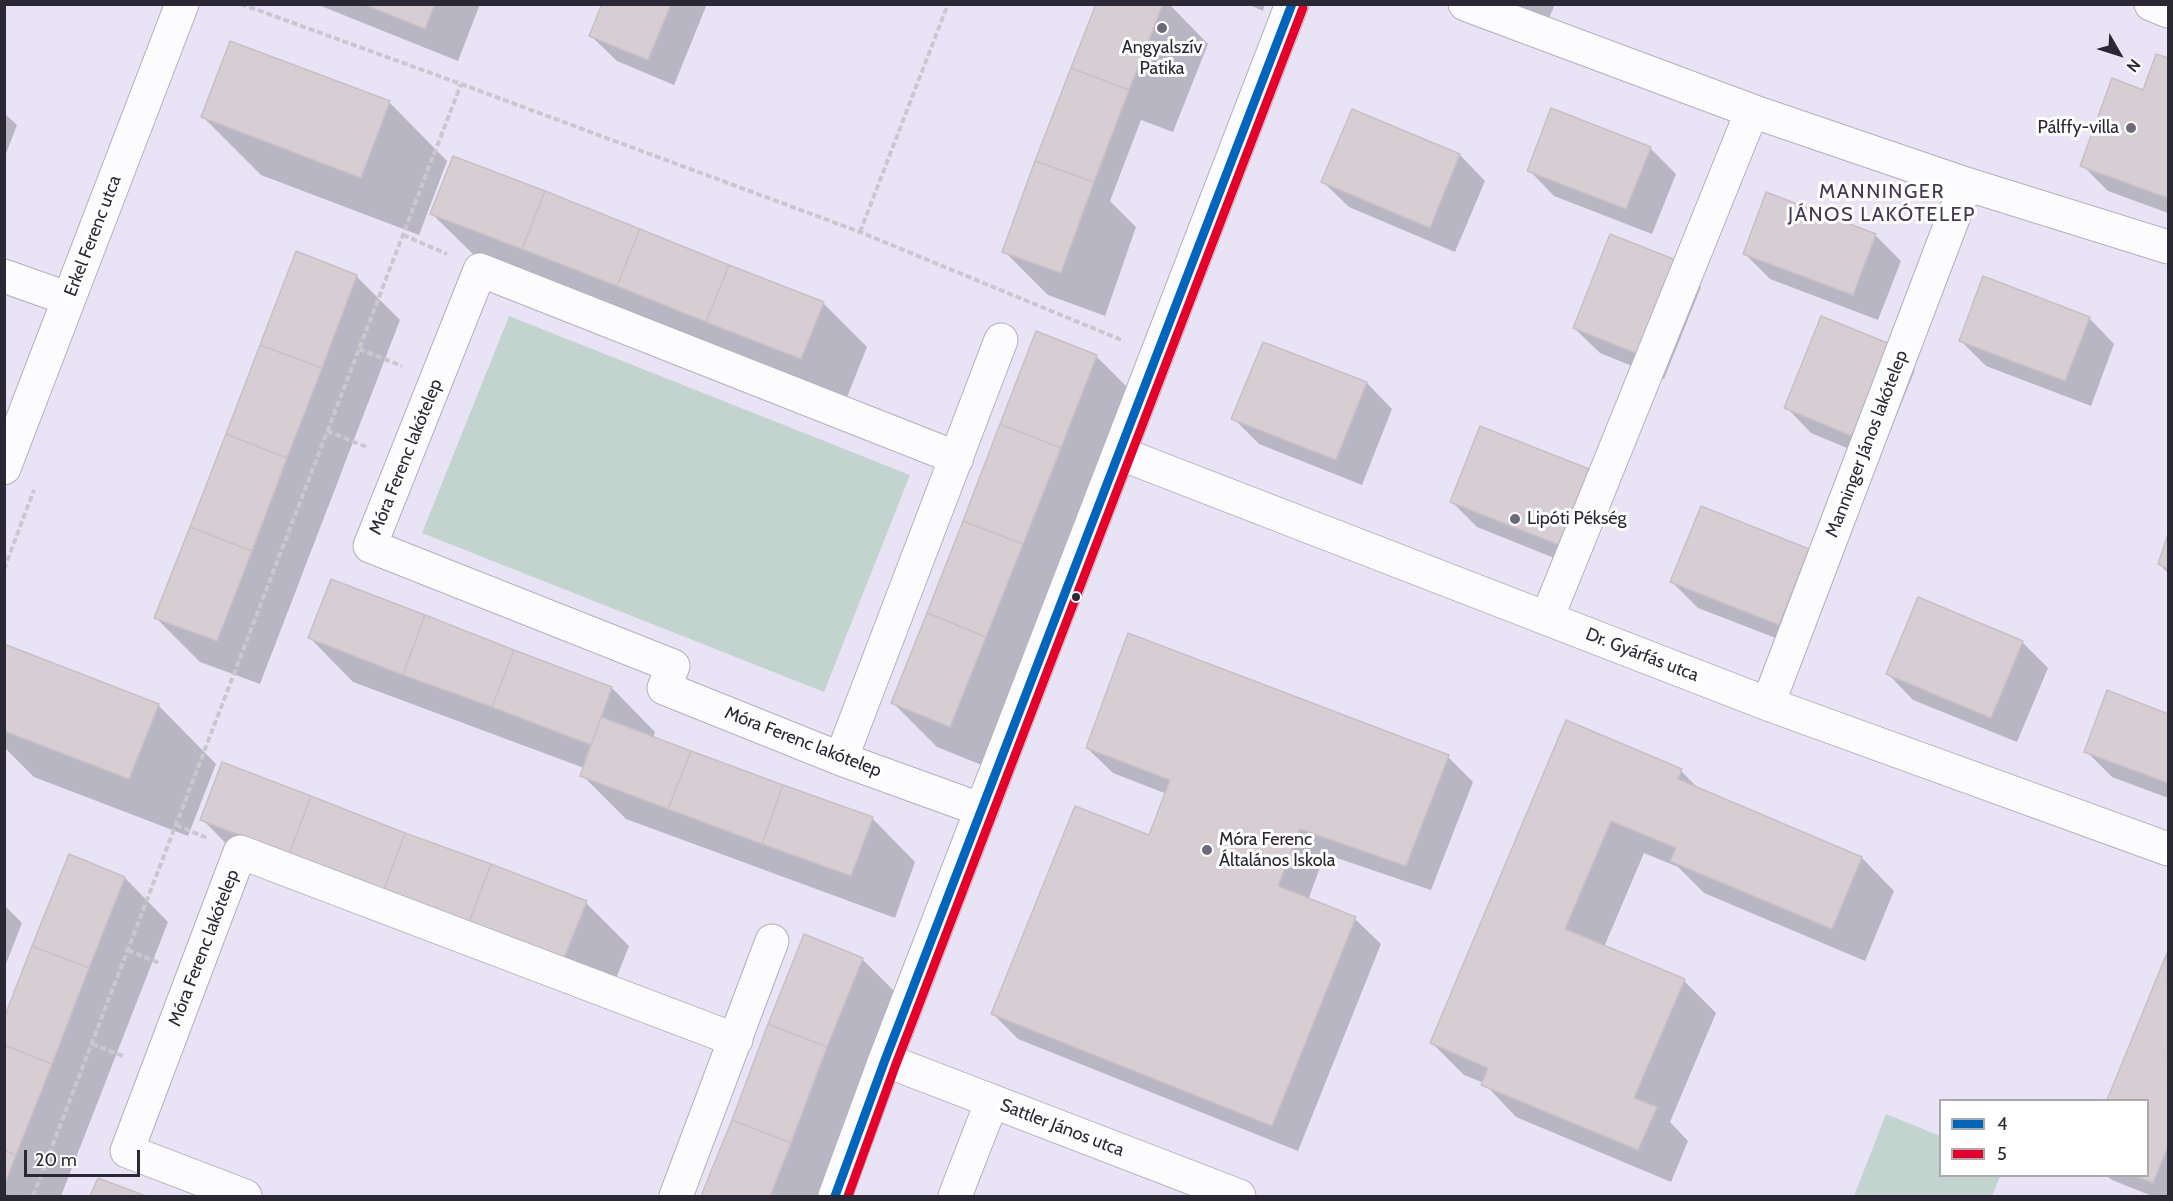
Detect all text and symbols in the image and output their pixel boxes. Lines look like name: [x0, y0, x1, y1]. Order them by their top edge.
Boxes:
marker: Angyalszív Patika: [1155, 21, 1169, 35]
north arrow: [2089, 24, 2149, 84]
place label: Angyalszív Patika: [1122, 37, 1202, 80]
text: N: [2122, 55, 2144, 76]
place label: Pálffy-villa: [2038, 117, 2119, 139]
marker: Pálffy-villa: [2124, 121, 2138, 135]
street label: Erkel Ferenc utca: [60, 173, 126, 299]
district label: MANNINGER JÁNOS LAKÓTELEP: [1788, 180, 1976, 227]
street label: Manninger János lakótelep: [1821, 347, 1913, 541]
street label: Móra Ferenc lakótelep: [365, 376, 447, 538]
place label: Lipóti Pékség: [1527, 508, 1627, 530]
marker: Lipóti Pékség: [1508, 512, 1522, 526]
unlabelled marker: [1070, 591, 1082, 603]
street label: Dr. Gyárfás utca: [1582, 624, 1702, 686]
street label: Móra Ferenc lakótelep: [722, 702, 884, 782]
place label: Móra Ferenc Általános Iskola: [1219, 829, 1335, 872]
marker: Móra Ferenc Általános Iskola: [1200, 843, 1214, 857]
street label: Móra Ferenc lakótelep: [164, 867, 244, 1029]
street label: Sattler János utca: [997, 1094, 1127, 1162]
legend: [1939, 1099, 2149, 1177]
text: 4: [1997, 1113, 2007, 1135]
scale bar: [27, 1138, 142, 1176]
text: 5: [1997, 1143, 2007, 1165]
text: 20 m: [35, 1149, 77, 1171]

